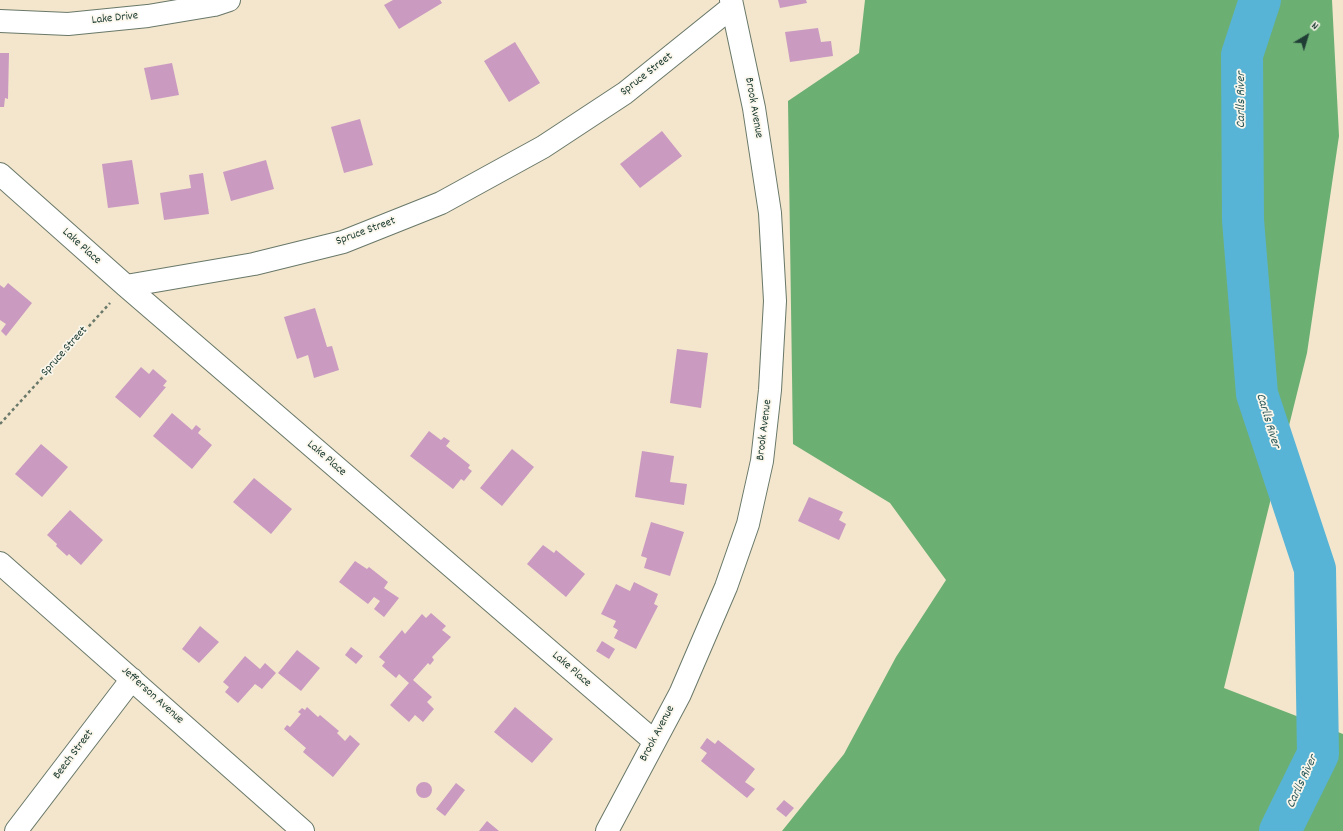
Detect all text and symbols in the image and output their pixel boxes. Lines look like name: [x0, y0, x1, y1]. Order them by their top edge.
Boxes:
street label: Lake Drive: [91, 9, 139, 29]
north arrow: [1287, 16, 1327, 56]
text: N: [1307, 19, 1321, 35]
street label: Spruce Street: [618, 50, 676, 100]
water label: Carlls River: [1234, 72, 1250, 128]
street label: Brook Avenue: [741, 77, 765, 139]
street label: Spruce Street: [334, 215, 398, 249]
street label: Lake Place: [59, 226, 103, 268]
street label: Spruce Street: [39, 324, 91, 380]
water label: Carlls River: [1251, 392, 1283, 450]
street label: Brook Avenue: [754, 399, 776, 461]
street label: Lake Place: [303, 438, 349, 480]
street label: Lake Place: [548, 649, 594, 691]
street label: Jefferson Avenue: [118, 664, 186, 728]
street label: Brook Avenue: [637, 704, 679, 764]
street label: Beech Street: [51, 727, 97, 783]
water label: Carlls River: [1284, 753, 1322, 811]

